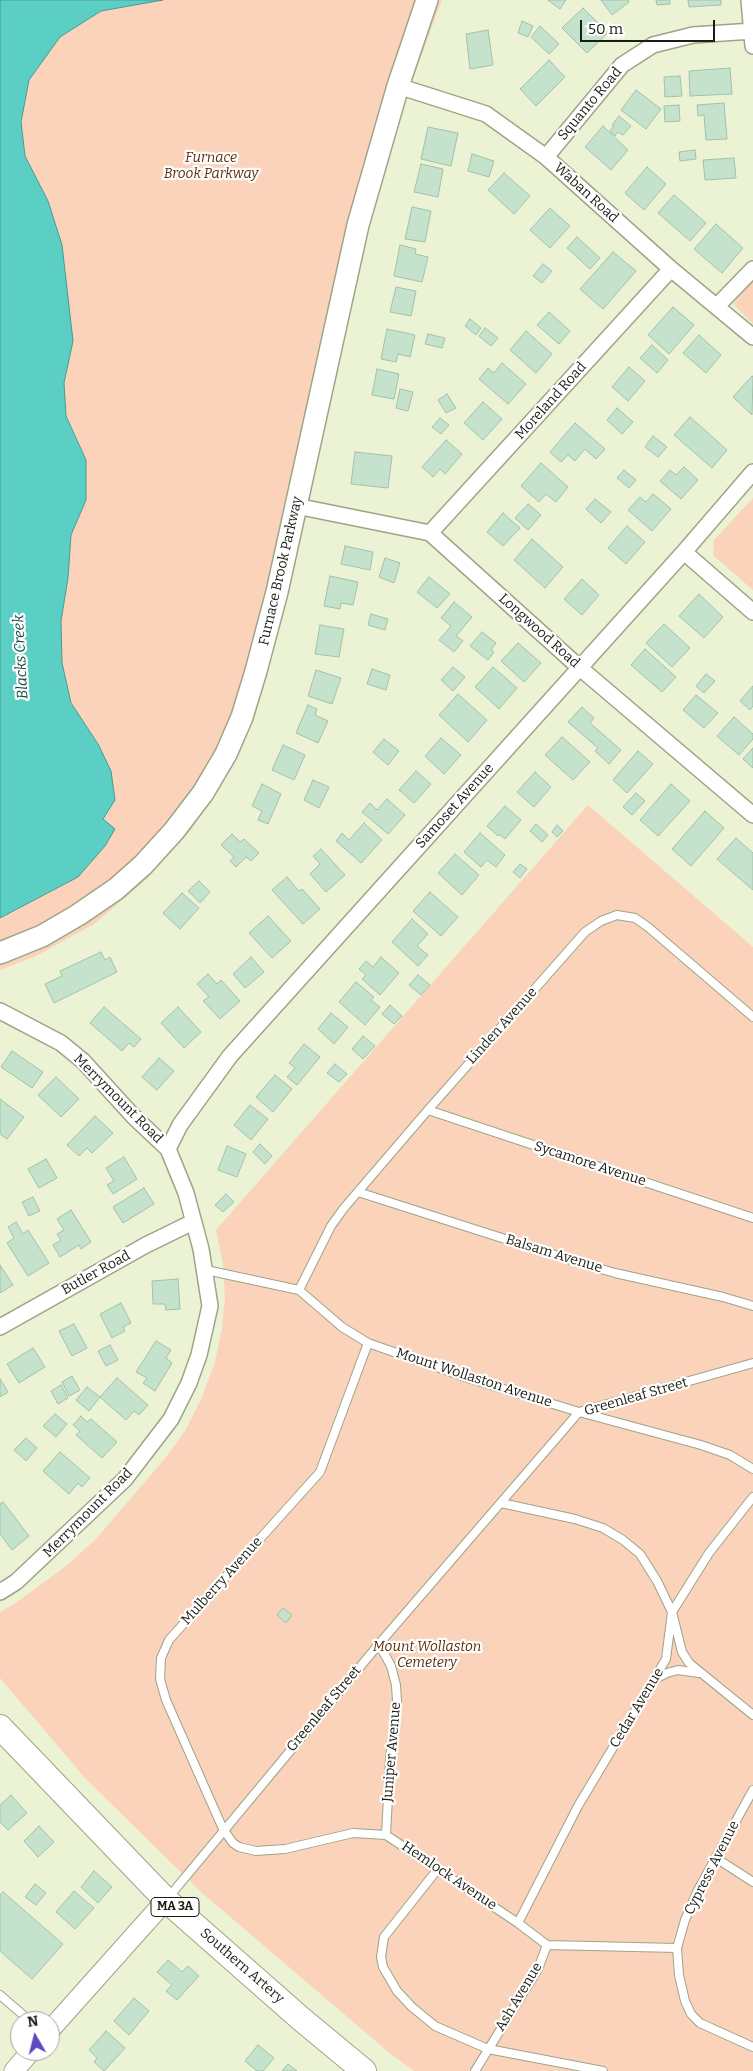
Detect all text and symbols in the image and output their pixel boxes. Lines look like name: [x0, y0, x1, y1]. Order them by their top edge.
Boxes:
scale bar: [583, 10, 718, 42]
text: 50 m: [588, 20, 623, 38]
street label: Squanto Road: [555, 64, 625, 144]
park label: Furnace Brook Parkway: [164, 150, 258, 182]
street label: Waban Road: [550, 160, 622, 226]
street label: Moreland Road: [512, 359, 590, 443]
street label: Furnace Brook Parkway: [256, 495, 306, 647]
street label: Longwood Road: [495, 590, 583, 672]
water label: Blacks Creek: [10, 614, 32, 700]
street label: Samoset Avenue: [412, 760, 498, 852]
street label: Linden Avenue: [463, 984, 541, 1068]
street label: Merrymount Road: [70, 1051, 166, 1147]
street label: Sycamore Avenue: [532, 1138, 648, 1190]
street label: Balsam Avenue: [504, 1231, 604, 1277]
street label: Butler Road: [59, 1247, 133, 1299]
street label: Mount Wollaston Avenue: [394, 1345, 554, 1411]
street label: Greenleaf Street: [582, 1374, 690, 1420]
street label: Merrymount Road: [40, 1465, 136, 1561]
street label: Mulberry Avenue: [178, 1533, 266, 1629]
park label: Mount Wollaston Cemetery: [373, 1639, 481, 1671]
street label: Greenleaf Street: [283, 1663, 365, 1755]
street label: Cedar Avenue: [607, 1665, 667, 1751]
street label: Juniper Avenue: [379, 1701, 405, 1803]
street label: Cypress Avenue: [681, 1818, 743, 1918]
street label: Hemlock Avenue: [398, 1838, 500, 1914]
road number: MA 3A: [151, 1898, 199, 1916]
street label: Southern Artery: [196, 1925, 288, 2007]
street label: Ash Avenue: [492, 1960, 546, 2034]
north arrow: [10, 2011, 60, 2061]
text: N: [26, 2012, 40, 2031]

